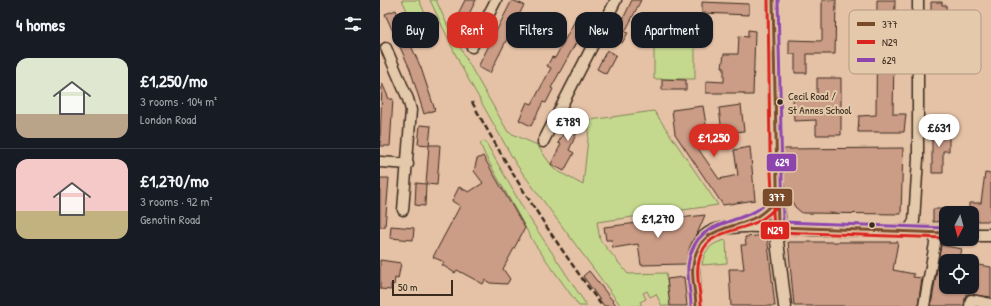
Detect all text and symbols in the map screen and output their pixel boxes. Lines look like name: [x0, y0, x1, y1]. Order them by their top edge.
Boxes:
legend: [849, 10, 981, 74]
chip: Buy: [392, 12, 439, 48]
chip: Rent: [447, 12, 498, 48]
chip: Filters: [506, 12, 567, 48]
chip: New: [575, 12, 623, 48]
chip: Apartment: [631, 12, 713, 48]
text: 4 homes: [16, 13, 65, 36]
icon: filters: [342, 13, 364, 35]
text: 377: [882, 17, 898, 31]
text: N29: [882, 35, 897, 49]
text: 629: [882, 53, 896, 67]
text: £1,250/mo: [140, 69, 207, 92]
icon: home: [48, 74, 96, 122]
place label: Cecil Road / St Annes School: [788, 89, 852, 117]
text: 3 rooms · 104 m²: [140, 92, 217, 110]
marker: Cecil Road / St Annes School: [775, 97, 785, 107]
pin: £789: [544, 108, 592, 142]
text: London Road: [140, 110, 196, 128]
text: £789: [556, 112, 580, 130]
pin: £631: [915, 114, 963, 148]
text: £631: [928, 118, 950, 136]
pin: £1,250: [681, 124, 747, 158]
text: £1,250: [698, 128, 730, 146]
line badge: 629: [766, 153, 797, 172]
text: 629: [775, 155, 789, 169]
text: £1,270/mo: [140, 169, 209, 192]
icon: home: [48, 175, 96, 223]
line badge: 377: [762, 188, 793, 207]
text: 377: [769, 190, 785, 204]
text: 3 rooms · 92 m²: [140, 192, 212, 210]
pin: £1,270: [625, 205, 691, 239]
north arrow: [939, 206, 979, 246]
map controls: [939, 206, 979, 294]
text: £1,270: [642, 209, 674, 227]
text: Genotin Road: [140, 210, 200, 228]
unlabelled marker: [867, 220, 877, 230]
line badge: N29: [760, 221, 790, 240]
text: N29: [767, 223, 783, 237]
button: locate: [939, 254, 979, 294]
scale bar: [392, 278, 453, 297]
text: 50 m: [398, 280, 418, 294]

